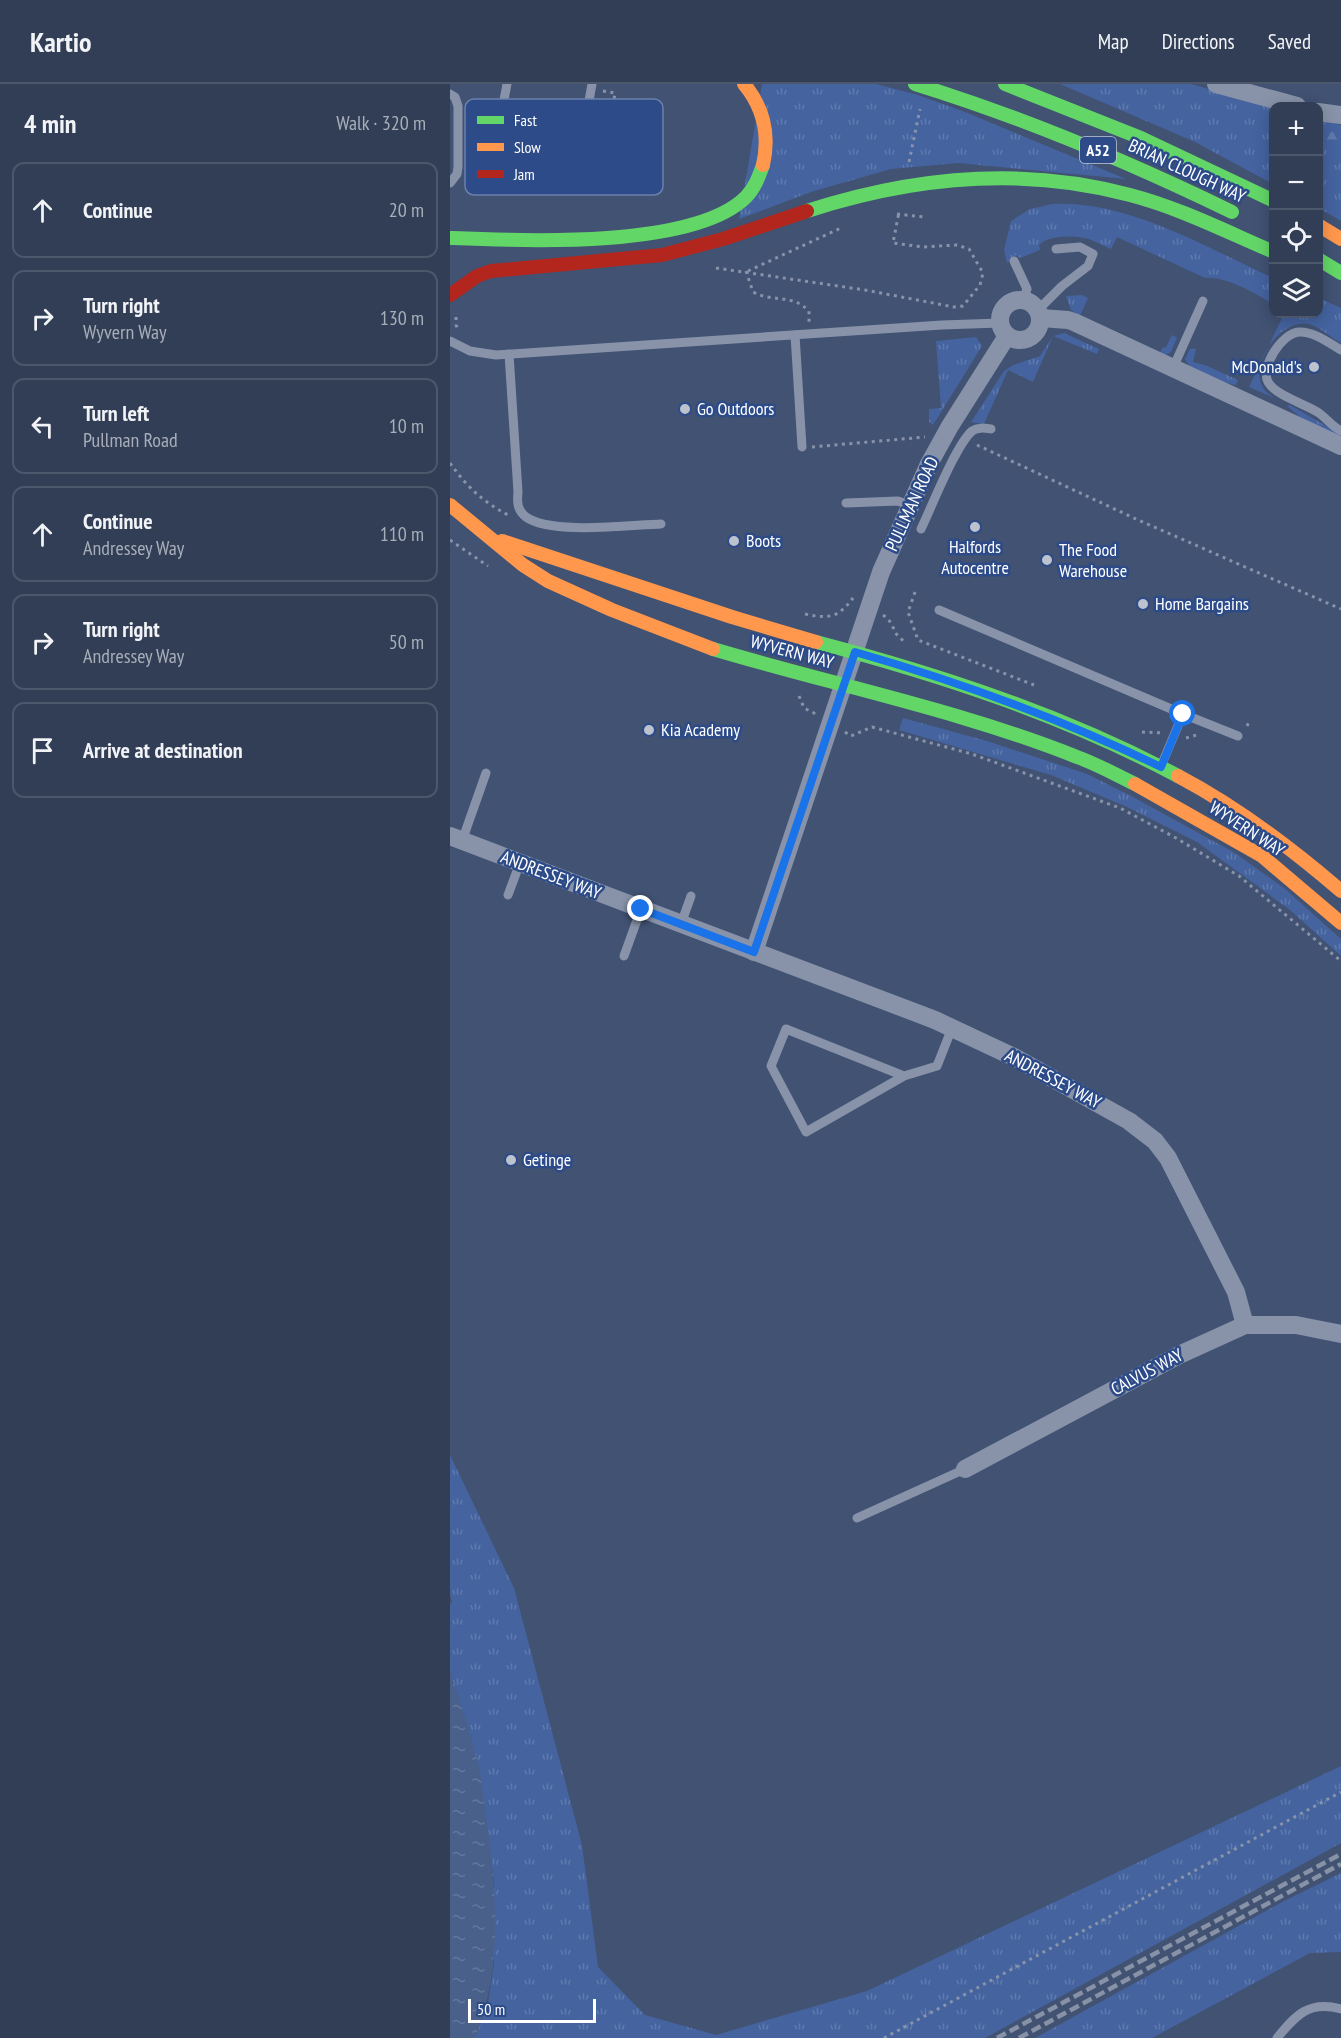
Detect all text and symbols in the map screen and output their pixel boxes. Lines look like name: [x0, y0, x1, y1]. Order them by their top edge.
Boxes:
text: Kartio: [30, 23, 92, 60]
text: Map: [1098, 28, 1129, 55]
text: Directions: [1162, 28, 1235, 55]
text: Saved: [1268, 28, 1311, 55]
legend: [465, 99, 663, 195]
map controls: [1269, 102, 1323, 318]
button: +: [1269, 102, 1323, 156]
text: 4 min: [24, 107, 77, 140]
text: Walk · 320 m: [336, 110, 426, 136]
text: Fast: [514, 110, 537, 130]
street label: BRIAN CLOUGH WAY: [1125, 133, 1250, 208]
text: Slow: [514, 137, 541, 157]
road number: A52: [1080, 137, 1116, 163]
button: −: [1269, 156, 1323, 210]
text: Jam: [513, 164, 535, 184]
icon: ahead: [26, 194, 59, 227]
text: Continue: [83, 196, 153, 224]
text: 20 m: [389, 197, 424, 223]
button: locate: [1269, 210, 1323, 264]
button: layers: [1269, 264, 1323, 318]
text: Turn right: [83, 291, 160, 319]
icon: right: [26, 302, 59, 335]
text: 130 m: [380, 305, 424, 331]
text: Wyvern Way: [83, 319, 166, 345]
place label: McDonald's: [1231, 355, 1302, 378]
marker: McDonald's: [1307, 360, 1321, 374]
place label: Go Outdoors: [697, 397, 774, 420]
text: Turn left: [83, 399, 149, 427]
marker: Go Outdoors: [678, 402, 692, 416]
icon: left: [26, 410, 59, 443]
text: 10 m: [389, 413, 424, 439]
text: Pullman Road: [83, 427, 178, 453]
street label: PULLMAN ROAD: [880, 453, 943, 555]
text: Continue: [83, 507, 153, 535]
icon: ahead: [26, 518, 59, 551]
marker: Halfords Autocentre: [968, 520, 982, 534]
text: 110 m: [380, 521, 424, 547]
place label: Boots: [746, 529, 781, 552]
marker: Boots: [727, 534, 741, 548]
text: Andressey Way: [83, 535, 184, 561]
place label: Halfords Autocentre: [941, 535, 1009, 579]
place label: The Food Warehouse: [1059, 538, 1127, 582]
marker: The Food Warehouse: [1040, 553, 1054, 567]
place label: Home Bargains: [1155, 592, 1249, 615]
marker: Home Bargains: [1136, 597, 1150, 611]
text: Turn right: [83, 615, 160, 643]
icon: right: [26, 626, 59, 659]
text: 50 m: [389, 629, 424, 655]
street label: WYVERN WAY: [748, 629, 837, 674]
text: Andressey Way: [83, 643, 184, 669]
route start: [1169, 700, 1195, 726]
place label: Kia Academy: [661, 718, 740, 741]
marker: Kia Academy: [642, 723, 656, 737]
icon: arrive: [26, 734, 59, 767]
text: Arrive at destination: [83, 736, 243, 764]
street label: WYVERN WAY: [1205, 796, 1290, 862]
street label: ANDRESSEY WAY: [498, 845, 605, 905]
route end: [627, 895, 653, 921]
street label: ANDRESSEY WAY: [1001, 1044, 1106, 1114]
place label: Getinge: [523, 1148, 571, 1171]
marker: Getinge: [504, 1153, 518, 1167]
street label: CALVUS WAY: [1107, 1343, 1188, 1400]
scale bar: [468, 1996, 596, 2024]
text: 50 m: [477, 1999, 505, 2019]

